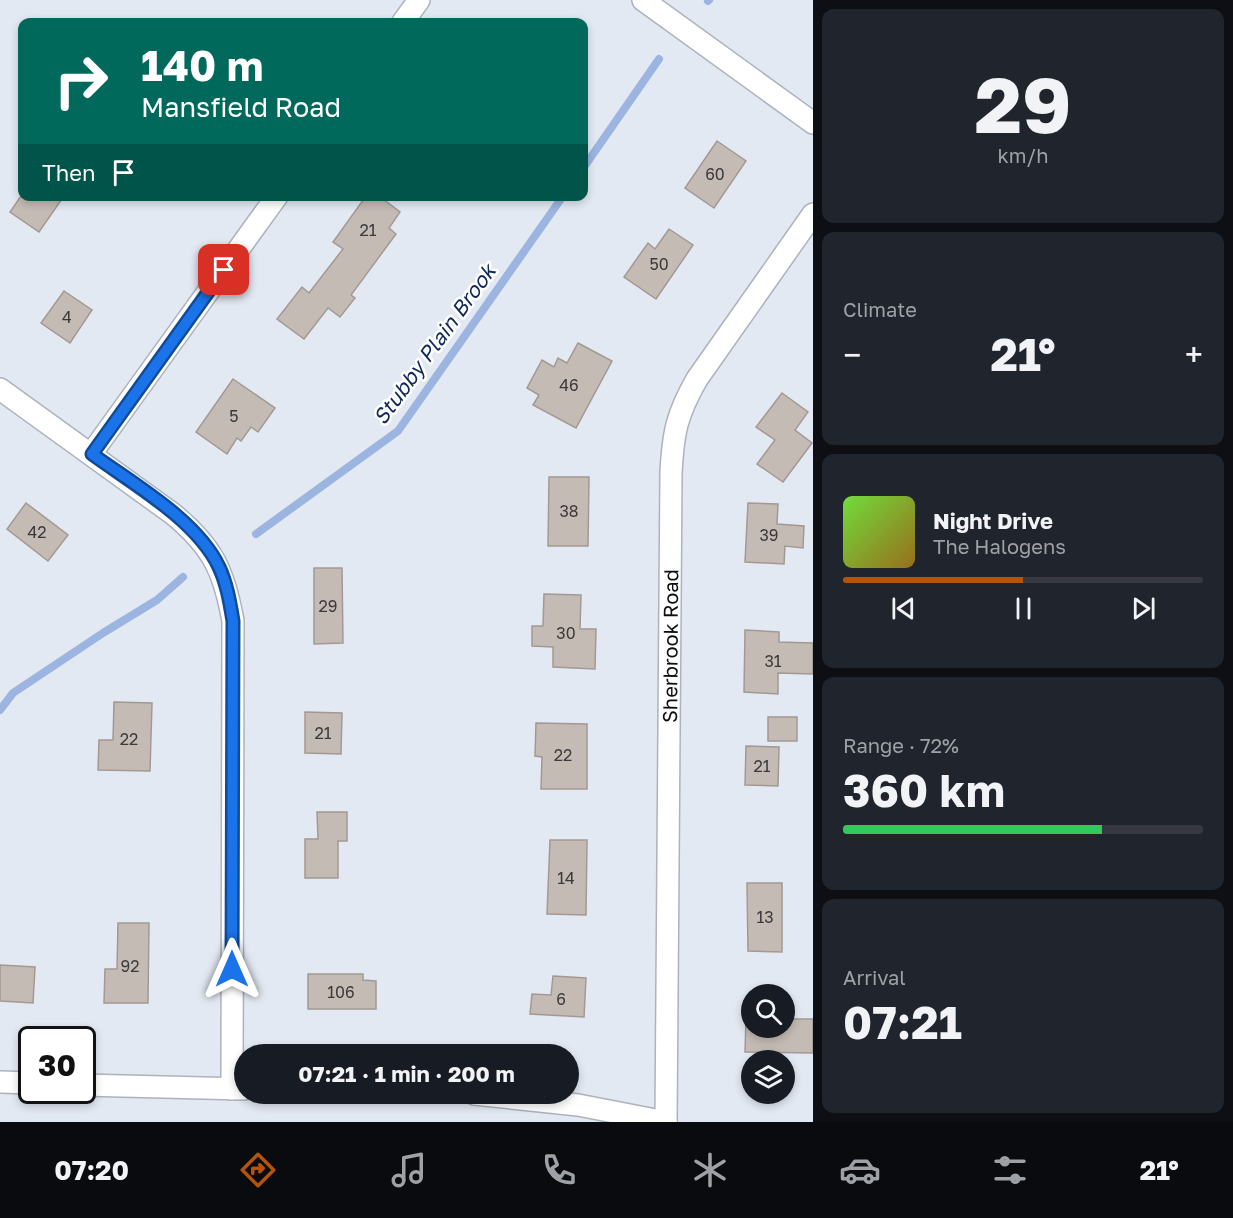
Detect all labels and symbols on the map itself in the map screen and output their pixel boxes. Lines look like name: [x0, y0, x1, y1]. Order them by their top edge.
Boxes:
house number: 60: [705, 164, 725, 184]
house number: 21: [359, 220, 377, 240]
pin: [198, 244, 249, 295]
house number: 50: [649, 254, 669, 274]
water label: Stubby Plain Brook: [367, 257, 502, 429]
house number: 4: [62, 307, 72, 327]
house number: 46: [559, 375, 579, 395]
house number: 5: [229, 406, 239, 426]
house number: 38: [559, 501, 579, 521]
house number: 42: [27, 522, 47, 542]
house number: 39: [759, 525, 779, 545]
street label: Sherbrook Road: [657, 569, 682, 723]
house number: 29: [319, 596, 337, 616]
house number: 30: [556, 623, 576, 643]
house number: 31: [764, 651, 782, 671]
house number: 21: [314, 723, 332, 743]
house number: 22: [120, 729, 138, 749]
house number: 22: [554, 745, 572, 765]
house number: 21: [753, 756, 771, 776]
house number: 14: [557, 868, 575, 888]
house number: 13: [756, 907, 774, 927]
position arrow: [200, 937, 264, 1001]
house number: 92: [121, 956, 139, 976]
house number: 106: [327, 982, 355, 1002]
house number: 6: [556, 989, 566, 1009]
speed limit sign: 30: [18, 1026, 96, 1104]

